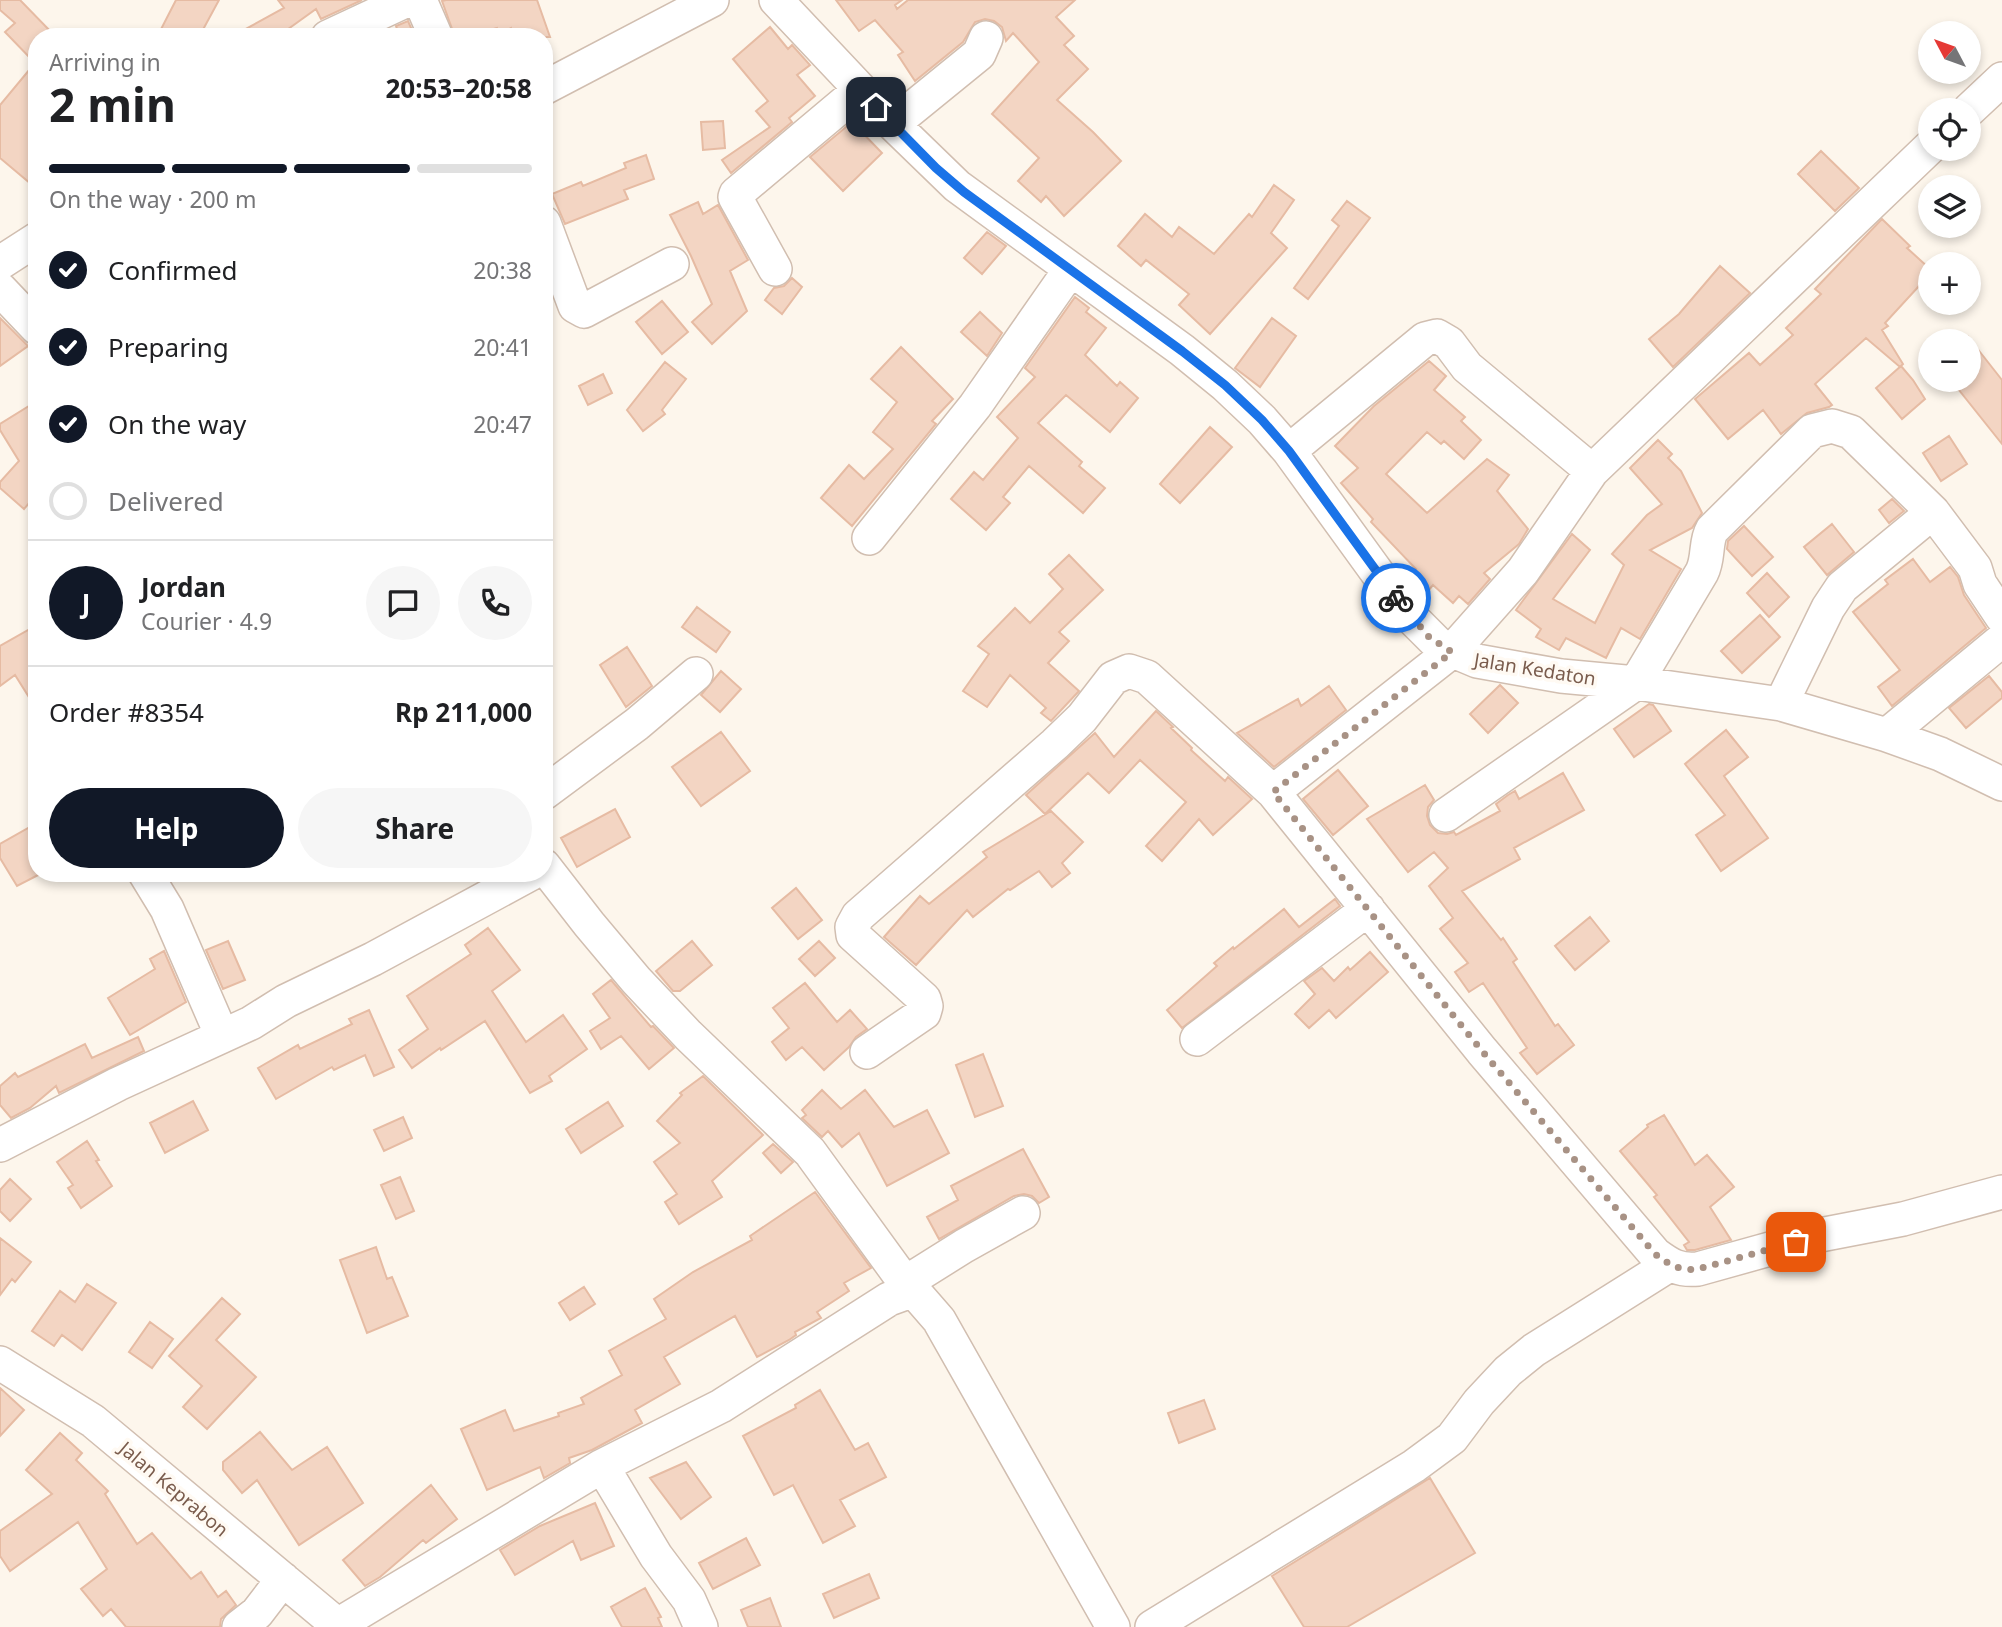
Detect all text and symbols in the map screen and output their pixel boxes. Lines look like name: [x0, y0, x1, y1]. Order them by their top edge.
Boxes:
north arrow: [1918, 21, 1981, 84]
map controls: [1918, 21, 1981, 392]
text: Arriving in: [49, 46, 161, 78]
text: 20:53–20:58: [385, 70, 532, 106]
text: 2 min: [49, 73, 176, 135]
pin: [846, 77, 906, 137]
icon: home: [857, 88, 895, 126]
button: locate: [1918, 98, 1981, 161]
button: layers: [1918, 175, 1981, 238]
text: On the way · 200 m: [49, 183, 256, 215]
icon: check: [49, 251, 87, 289]
text: Confirmed: [108, 252, 238, 288]
button: +: [1918, 252, 1981, 315]
text: 20:38: [473, 254, 532, 286]
icon: check: [49, 328, 87, 366]
text: Preparing: [108, 329, 229, 365]
button: −: [1918, 329, 1981, 392]
text: 20:41: [473, 331, 532, 363]
icon: check: [49, 405, 87, 443]
text: On the way: [108, 406, 246, 442]
text: 20:47: [473, 408, 532, 440]
text: Delivered: [108, 483, 224, 519]
courier: [1361, 563, 1431, 633]
button: chat: [366, 566, 440, 640]
button: phone: [458, 566, 532, 640]
text: Jordan: [141, 569, 226, 605]
icon: bike: [1377, 579, 1415, 617]
text: J: [82, 585, 90, 621]
text: Courier · 4.9: [141, 605, 272, 637]
street label: Jalan Kedaton: [1470, 646, 1598, 691]
text: Order #8354: [49, 694, 204, 730]
text: Rp 211,000: [395, 694, 532, 730]
button: Help: [49, 788, 284, 868]
button: Share: [298, 788, 532, 868]
pin: [1766, 1212, 1826, 1272]
icon: bag: [1777, 1223, 1815, 1261]
street label: Jalan Keprabon: [112, 1434, 234, 1542]

